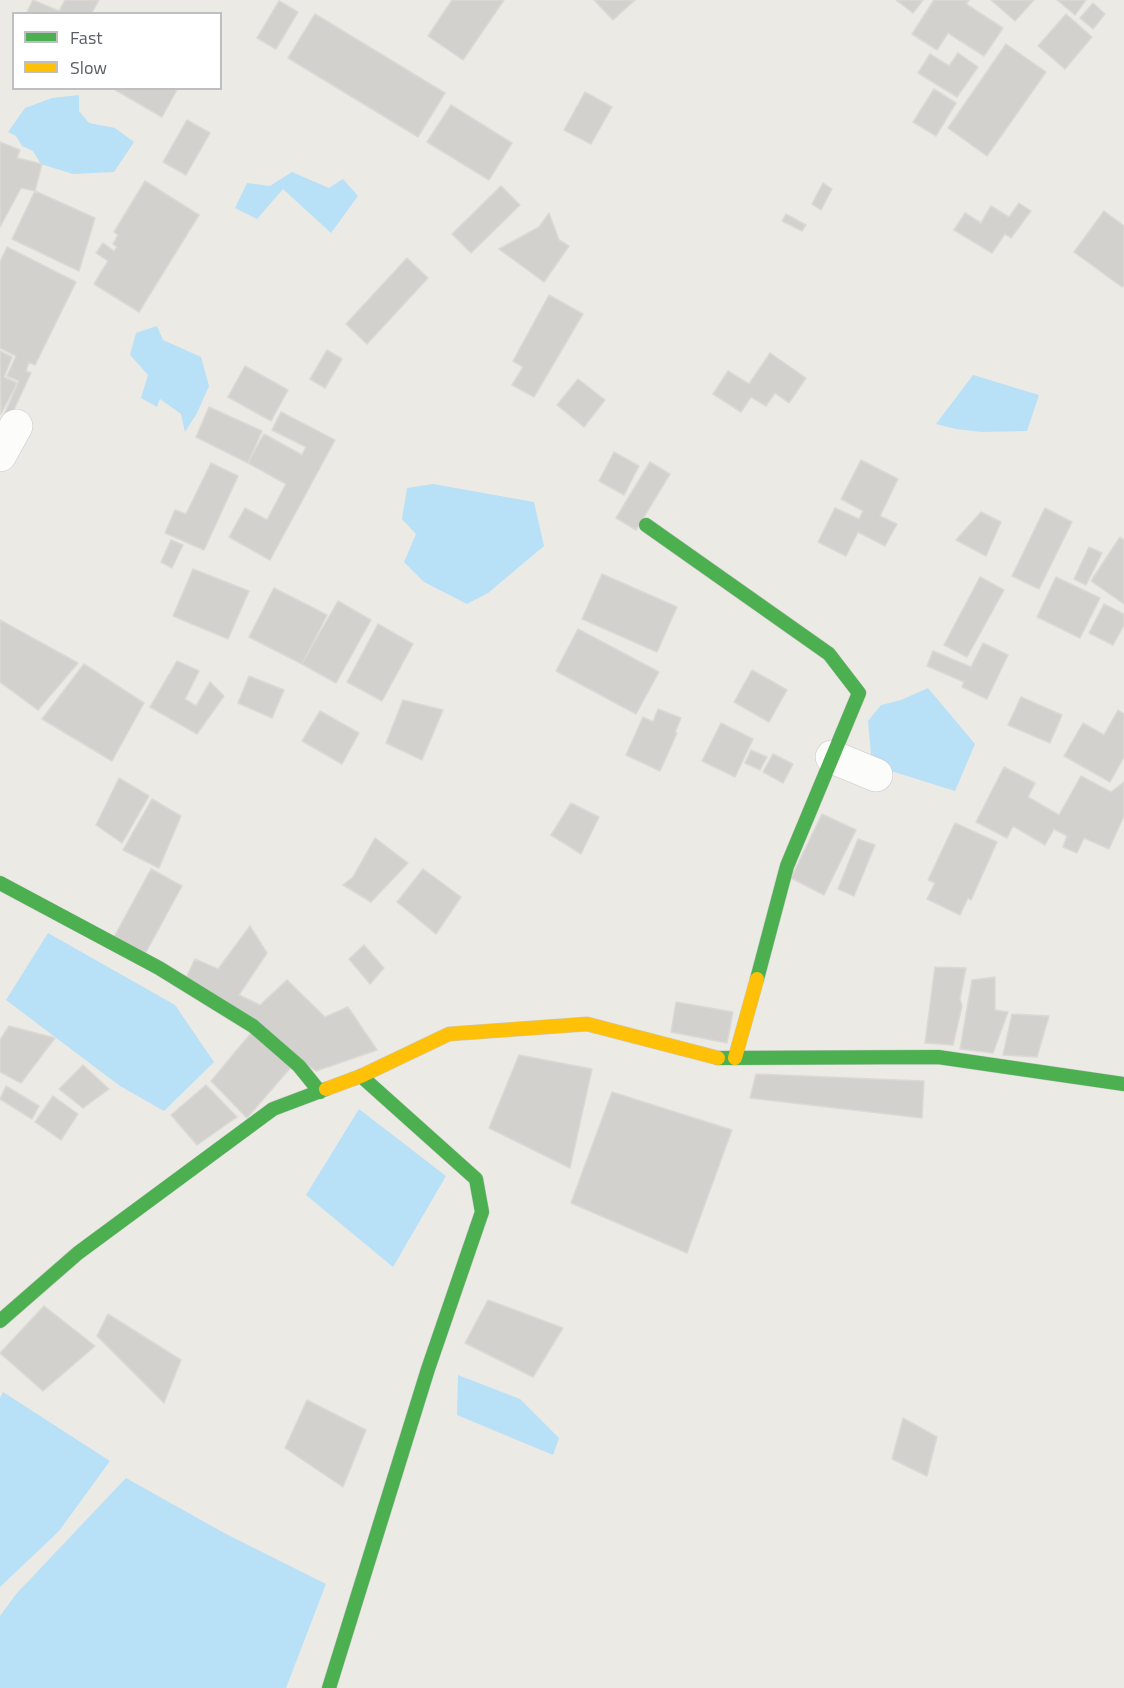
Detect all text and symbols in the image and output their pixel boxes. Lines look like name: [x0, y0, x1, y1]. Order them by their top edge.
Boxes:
legend: [12, 12, 222, 90]
text: Fast: [70, 24, 103, 51]
text: Slow: [70, 54, 107, 81]

